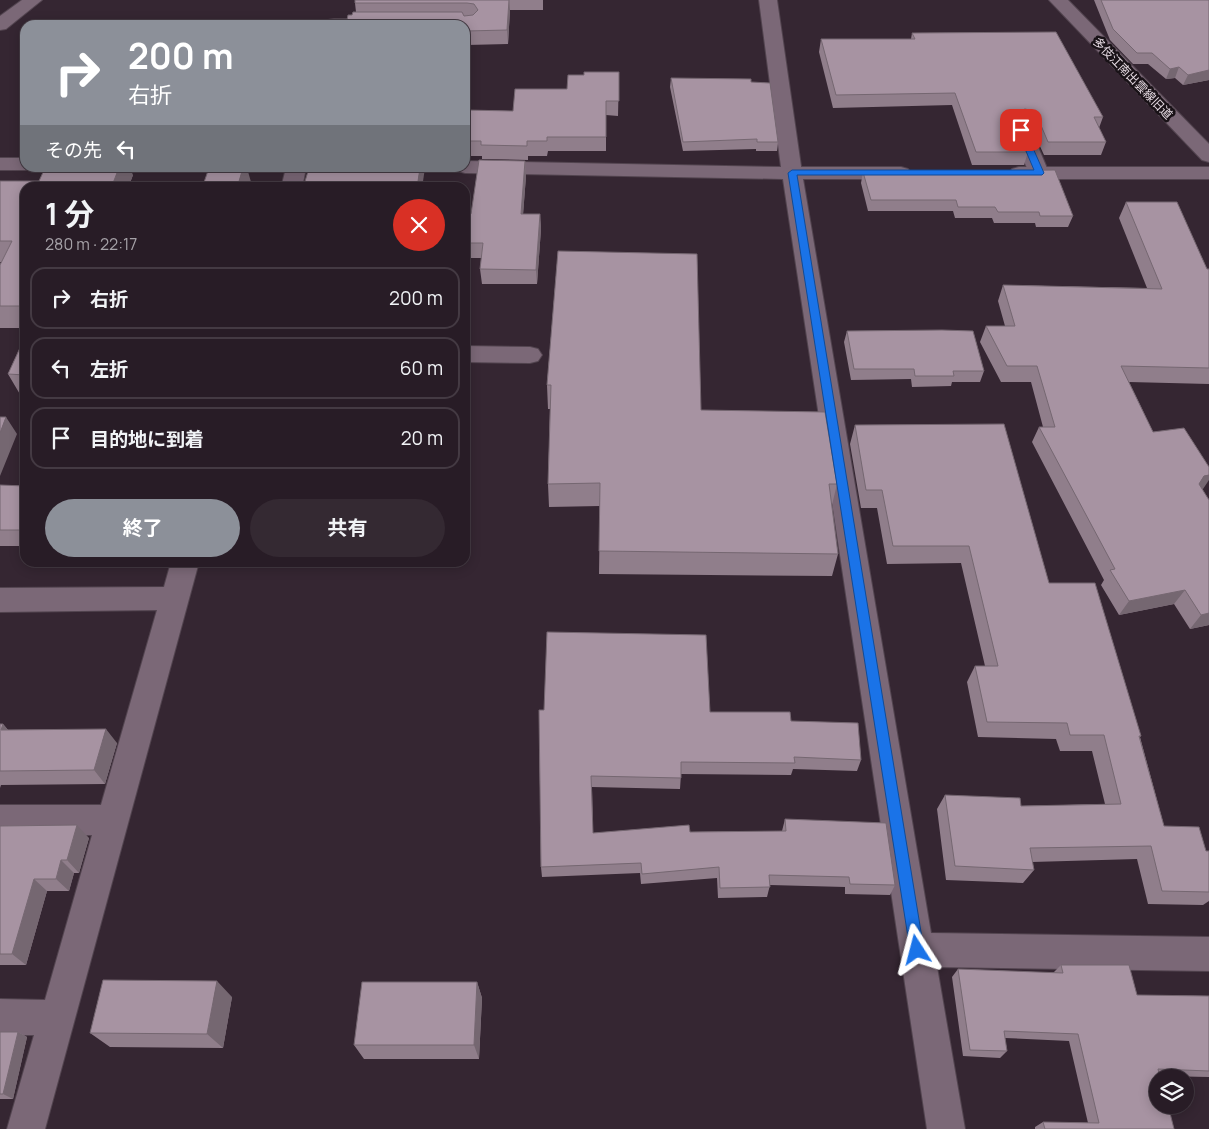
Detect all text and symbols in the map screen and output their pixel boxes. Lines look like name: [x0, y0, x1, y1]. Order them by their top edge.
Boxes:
text: 200 m: [128, 32, 233, 80]
street label: 多伎江南出雲線旧道: [1089, 33, 1177, 123]
icon: right: [45, 40, 110, 105]
text: 右折: [128, 80, 172, 110]
pin: [1000, 109, 1042, 151]
icon: arrive: [1007, 116, 1035, 144]
icon: left: [112, 135, 140, 163]
text: その先: [45, 137, 102, 163]
text: 1 分: [45, 193, 94, 234]
button: close: [393, 199, 445, 251]
text: 280 m · 22:17: [45, 233, 137, 255]
icon: right: [47, 284, 75, 312]
text: 200 m: [389, 285, 443, 311]
text: 右折: [90, 286, 128, 312]
icon: left: [47, 354, 75, 382]
text: 60 m: [400, 355, 443, 381]
text: 左折: [90, 356, 128, 382]
icon: arrive: [47, 424, 75, 452]
text: 20 m: [401, 425, 443, 451]
text: 目的地に到着: [90, 426, 204, 452]
button: 終了: [45, 499, 240, 557]
button: 共有: [250, 499, 445, 557]
position arrow: [890, 923, 942, 975]
map controls: [1149, 1069, 1194, 1114]
button: layers: [1149, 1069, 1194, 1114]

